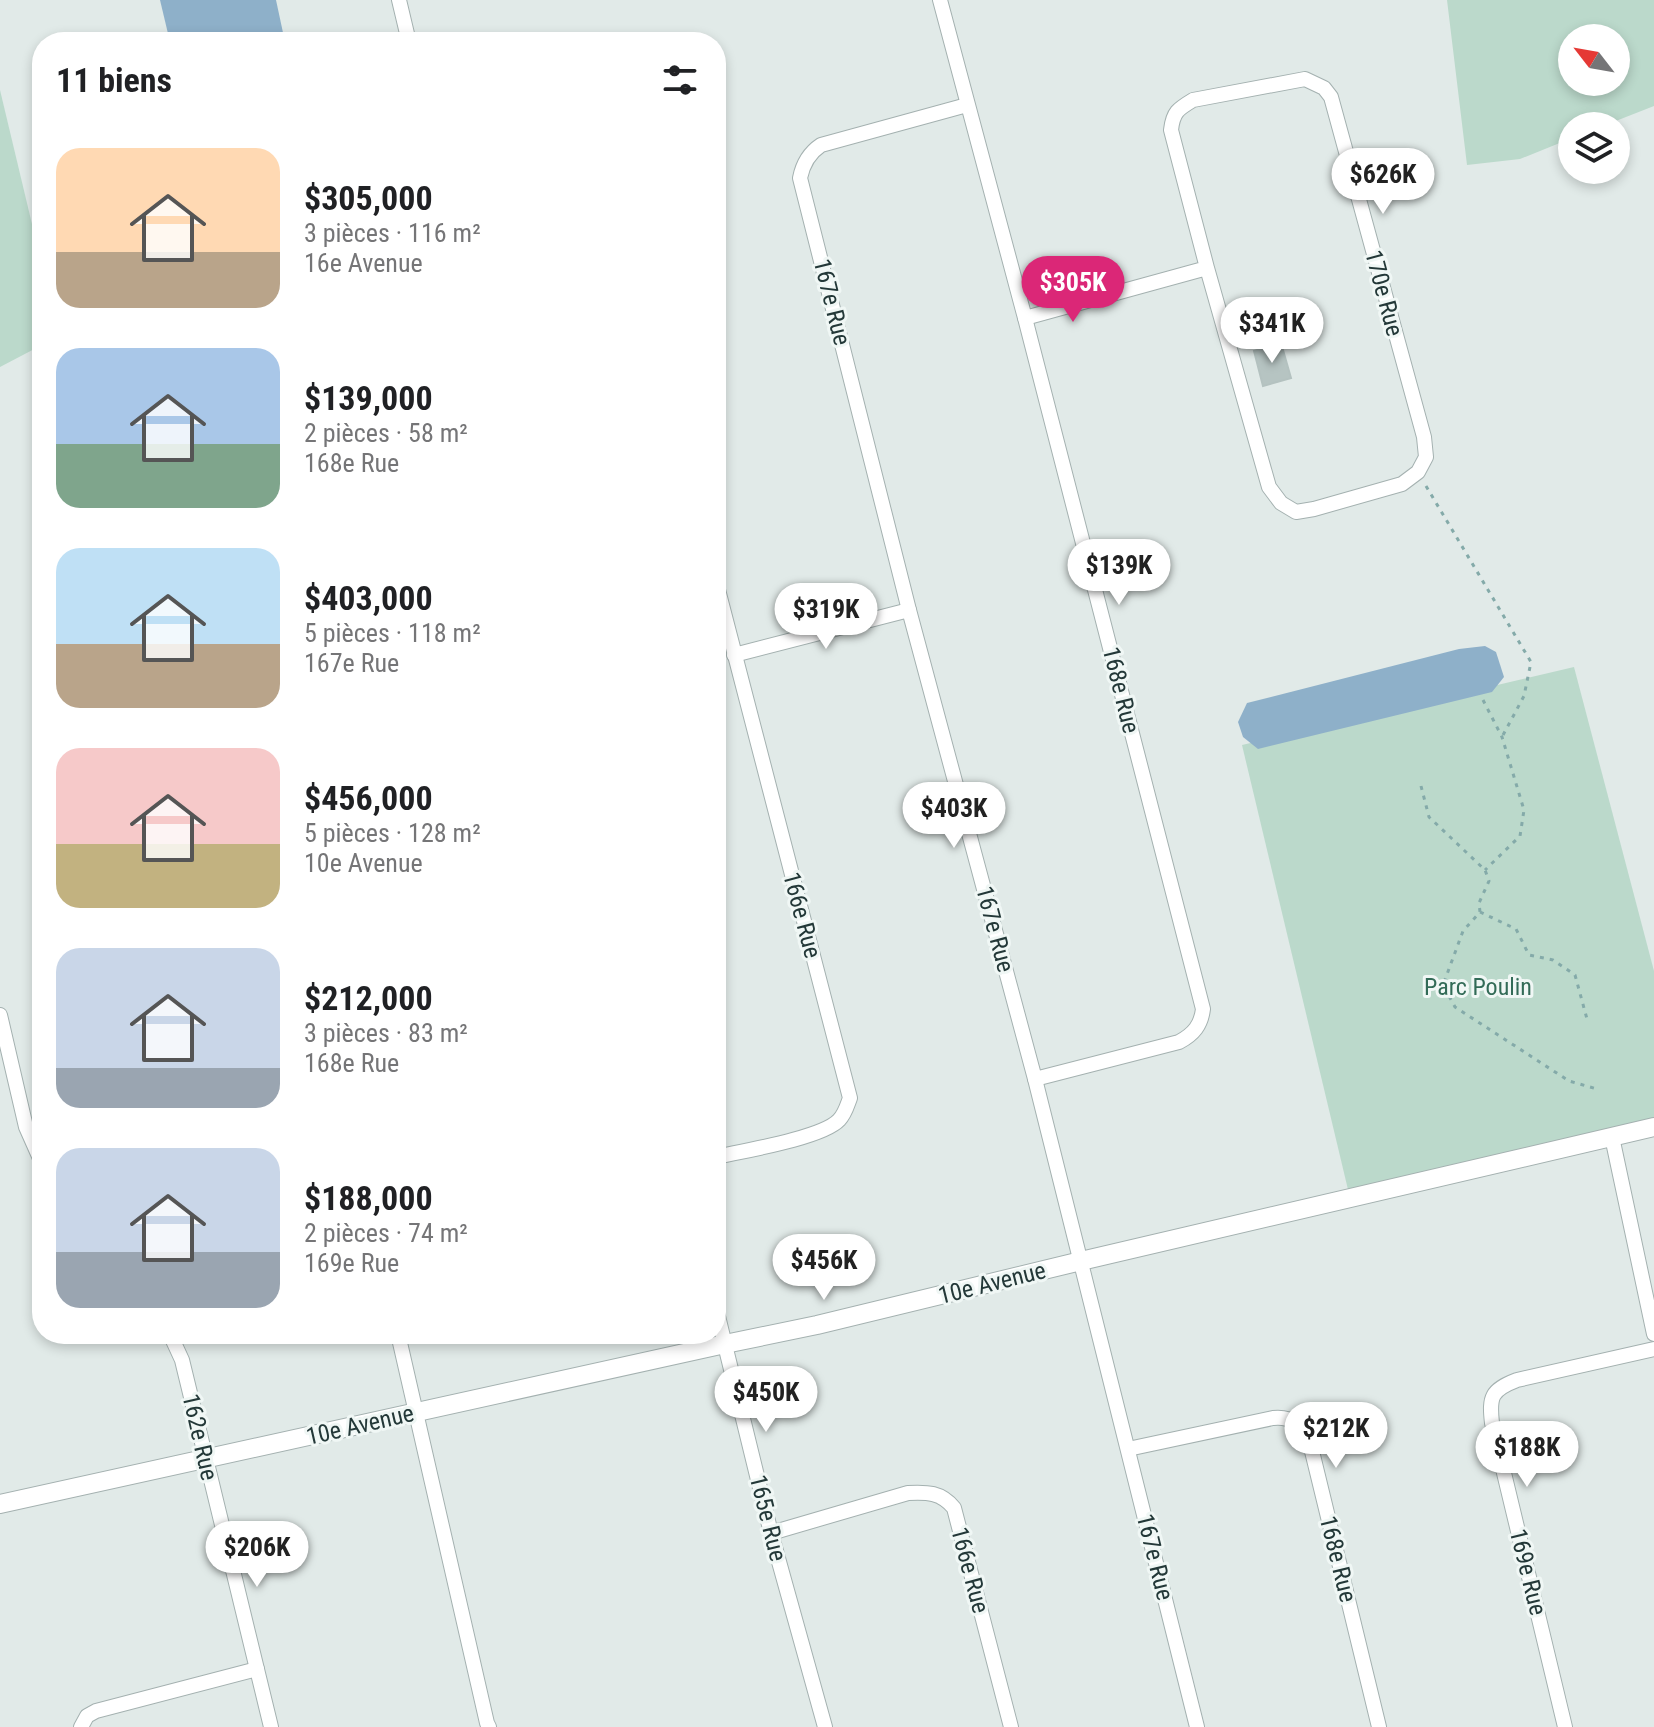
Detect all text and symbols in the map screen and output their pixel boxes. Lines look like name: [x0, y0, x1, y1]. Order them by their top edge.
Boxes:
north arrow: [1558, 24, 1630, 96]
map controls: [1558, 24, 1630, 184]
icon: filters: [658, 58, 702, 102]
text: 11 biens: [56, 60, 172, 100]
button: layers: [1558, 112, 1630, 184]
pin: $626K: [1327, 148, 1439, 216]
text: $626K: [1350, 159, 1416, 189]
text: $305,000: [304, 178, 433, 218]
icon: home: [120, 180, 216, 276]
text: 3 pièces · 116 m²: [304, 218, 481, 248]
street label: 170e Rue: [1359, 247, 1409, 339]
text: 16e Avenue: [304, 248, 423, 278]
street label: 167e Rue: [808, 256, 856, 348]
pin: $305K: [1017, 256, 1129, 324]
text: $305K: [1040, 267, 1106, 297]
pin: $341K: [1216, 297, 1328, 365]
text: $341K: [1239, 308, 1305, 338]
text: $139,000: [304, 378, 433, 418]
icon: home: [120, 380, 216, 476]
text: 2 pièces · 58 m²: [304, 418, 468, 448]
text: 168e Rue: [304, 448, 399, 478]
pin: $139K: [1063, 539, 1175, 607]
text: $139K: [1086, 550, 1152, 580]
text: $403,000: [304, 578, 433, 618]
icon: home: [120, 580, 216, 676]
pin: $319K: [770, 583, 882, 651]
text: $319K: [793, 594, 859, 624]
text: 5 pièces · 118 m²: [304, 618, 481, 648]
street label: 168e Rue: [1097, 644, 1145, 736]
text: 167e Rue: [304, 648, 399, 678]
text: $456,000: [304, 778, 433, 818]
icon: home: [120, 780, 216, 876]
pin: $403K: [898, 782, 1010, 850]
text: $403K: [921, 793, 987, 823]
text: 5 pièces · 128 m²: [304, 818, 481, 848]
text: 10e Avenue: [304, 848, 423, 878]
street label: 166e Rue: [777, 869, 827, 961]
street label: 167e Rue: [970, 883, 1020, 975]
park label: Parc Poulin: [1424, 973, 1532, 1001]
text: $212,000: [304, 978, 433, 1018]
icon: home: [120, 980, 216, 1076]
text: 3 pièces · 83 m²: [304, 1018, 468, 1048]
text: 168e Rue: [304, 1048, 399, 1078]
text: $188,000: [304, 1178, 433, 1218]
icon: home: [120, 1180, 216, 1276]
text: 2 pièces · 74 m²: [304, 1218, 468, 1248]
pin: $456K: [768, 1234, 880, 1302]
text: $456K: [791, 1245, 857, 1275]
text: 169e Rue: [304, 1248, 399, 1278]
street label: 10e Avenue: [935, 1256, 1049, 1310]
pin: $450K: [710, 1366, 822, 1434]
text: $450K: [733, 1377, 799, 1407]
street label: 162e Rue: [176, 1391, 224, 1483]
street label: 10e Avenue: [303, 1399, 417, 1451]
pin: $212K: [1280, 1402, 1392, 1470]
text: $212K: [1303, 1413, 1369, 1443]
pin: $188K: [1471, 1421, 1583, 1489]
text: $188K: [1494, 1432, 1560, 1462]
street label: 165e Rue: [744, 1472, 792, 1564]
street label: 167e Rue: [1131, 1511, 1179, 1603]
street label: 168e Rue: [1314, 1513, 1362, 1605]
pin: $206K: [201, 1521, 313, 1589]
street label: 166e Rue: [945, 1524, 995, 1616]
street label: 169e Rue: [1504, 1526, 1552, 1618]
text: $206K: [224, 1532, 290, 1562]

